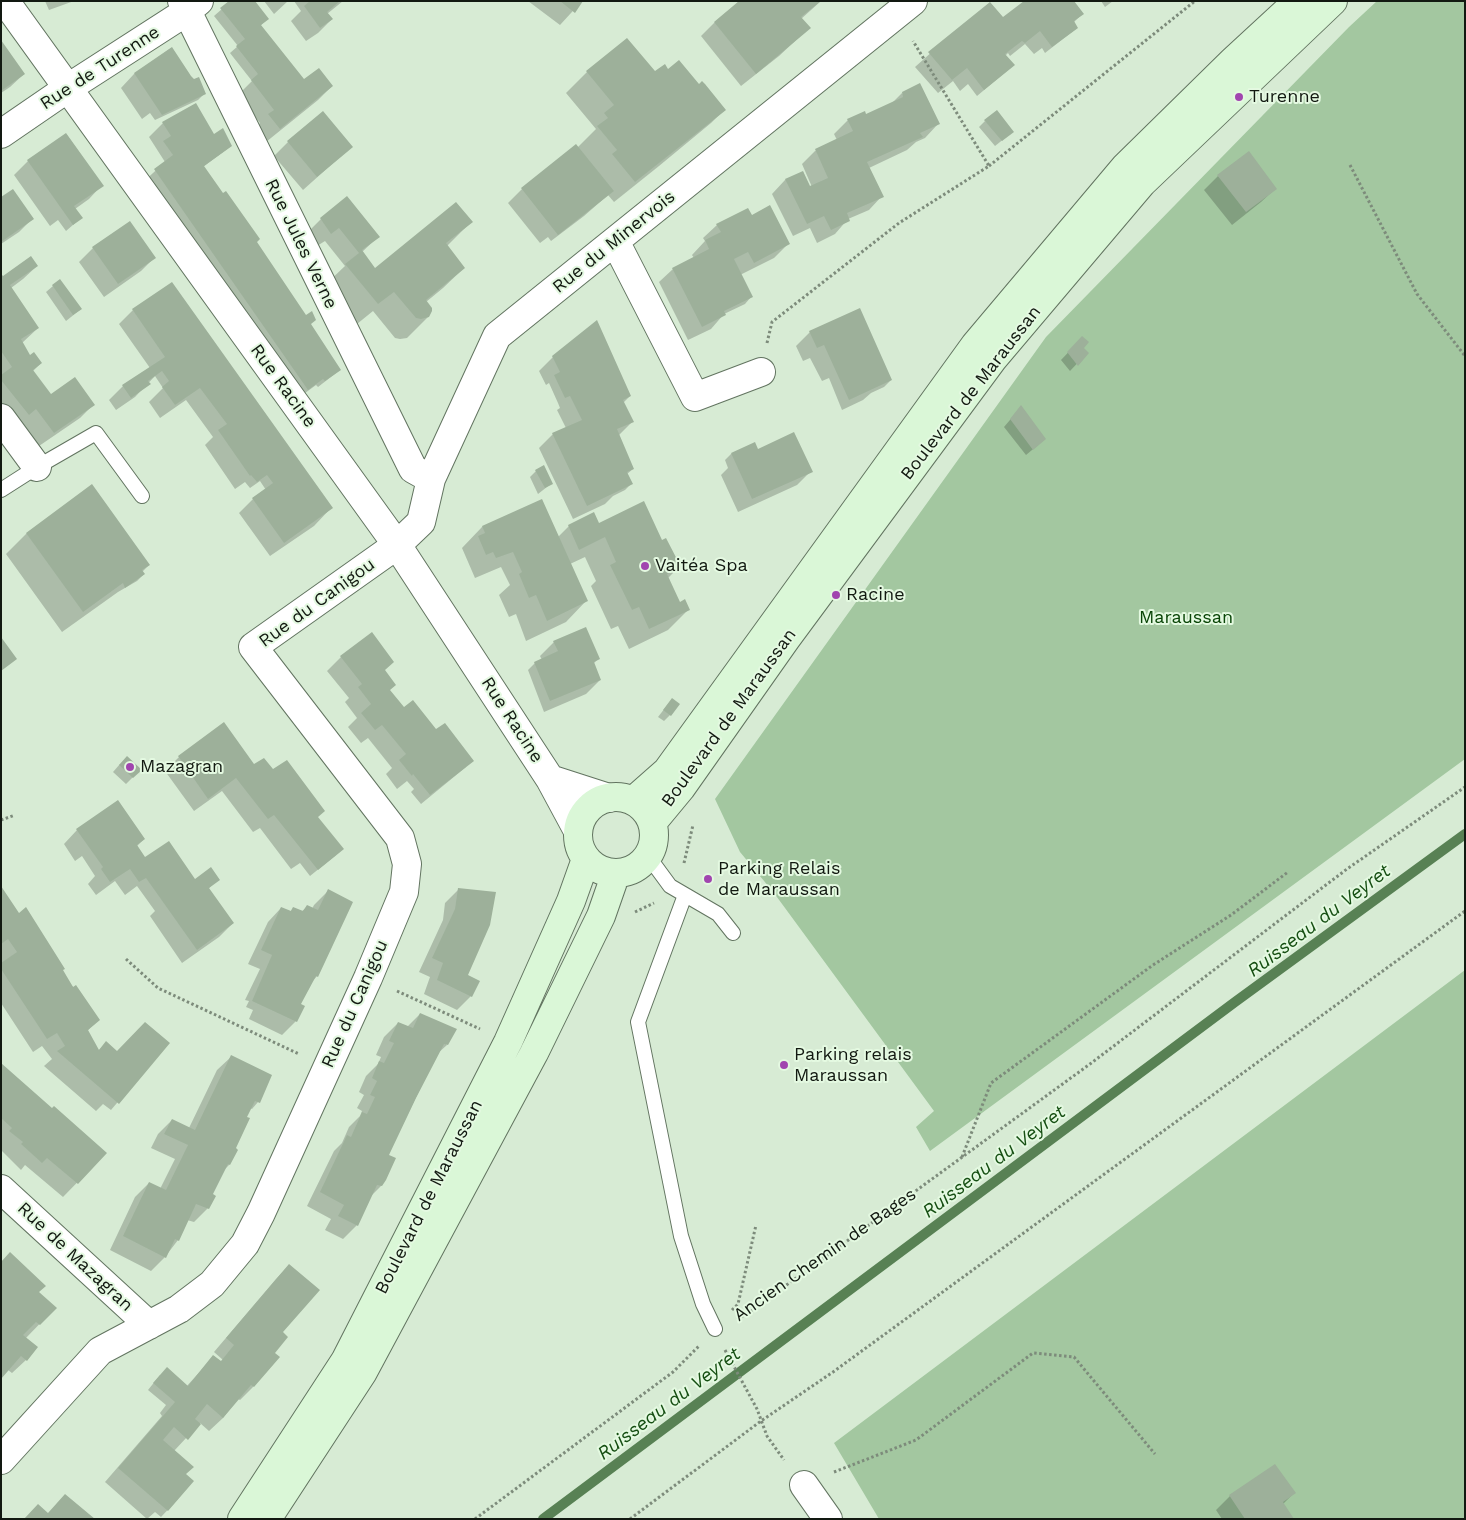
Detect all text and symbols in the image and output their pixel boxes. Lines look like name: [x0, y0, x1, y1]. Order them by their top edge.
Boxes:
street label: Rue de Turenne: [36, 21, 164, 115]
place label: Turenne: [1249, 86, 1320, 108]
marker: Turenne: [1233, 91, 1245, 103]
street label: Rue Jules Verne: [260, 175, 342, 313]
street label: Rue du Minervois: [548, 186, 680, 298]
street label: Boulevard de Maraussan: [896, 302, 1046, 484]
street label: Rue Racine: [245, 340, 321, 432]
street label: Rue du Canigou: [255, 554, 379, 652]
place label: Vaitéa Spa: [655, 555, 748, 577]
marker: Vaitéa Spa: [639, 560, 651, 572]
place label: Racine: [846, 584, 905, 606]
marker: Racine: [830, 589, 842, 601]
park label: Maraussan: [1139, 607, 1233, 629]
street label: Boulevard de Maraussan: [657, 625, 801, 811]
street label: Rue Racine: [476, 673, 548, 767]
place label: Mazagran: [140, 756, 223, 778]
marker: Mazagran: [124, 761, 136, 773]
place label: Parking Relais de Maraussan: [718, 858, 840, 901]
water label: Ruisseau du Veyret: [1243, 860, 1395, 982]
marker: Parking Relais de Maraussan: [702, 873, 714, 885]
street label: Rue du Canigou: [317, 937, 393, 1071]
place label: Parking relais Maraussan: [794, 1044, 912, 1086]
marker: Parking relais Maraussan: [778, 1059, 790, 1071]
street label: Boulevard de Maraussan: [371, 1096, 487, 1298]
water label: Ruisseau du Veyret: [918, 1101, 1070, 1223]
street label: Ancien Chemin de Bages: [730, 1184, 920, 1326]
street label: Rue de Mazagran: [13, 1198, 137, 1316]
water label: Ruisseau du Veyret: [593, 1343, 745, 1465]

